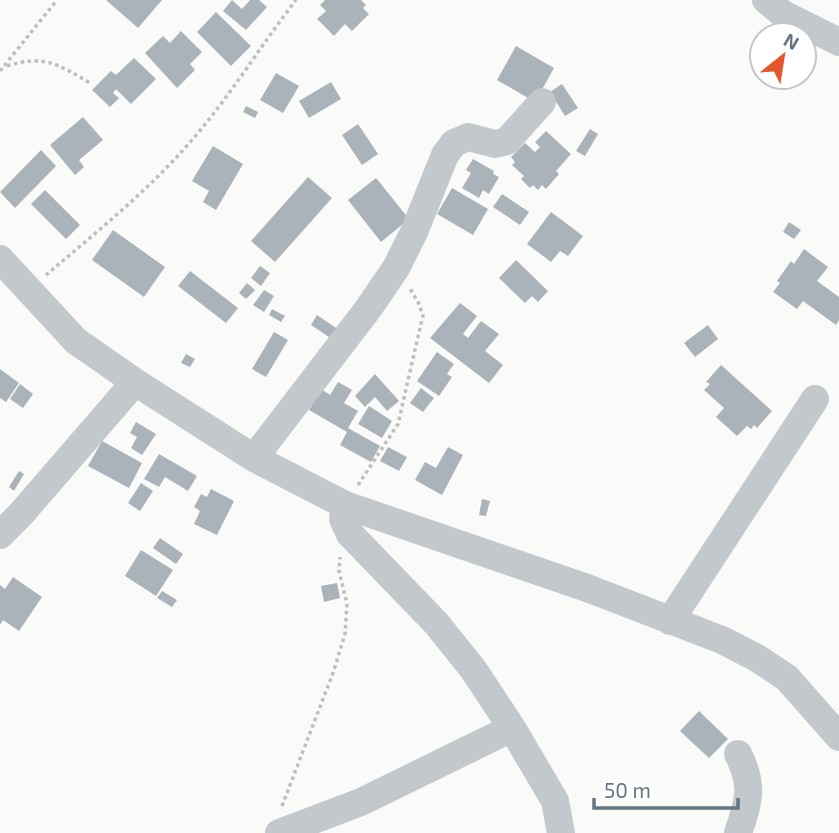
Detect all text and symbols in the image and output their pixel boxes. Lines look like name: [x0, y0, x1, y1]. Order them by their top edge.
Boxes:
north arrow: [748, 21, 818, 91]
text: N: [780, 27, 803, 54]
scale bar: [594, 766, 738, 810]
text: 50 m: [604, 777, 651, 802]

